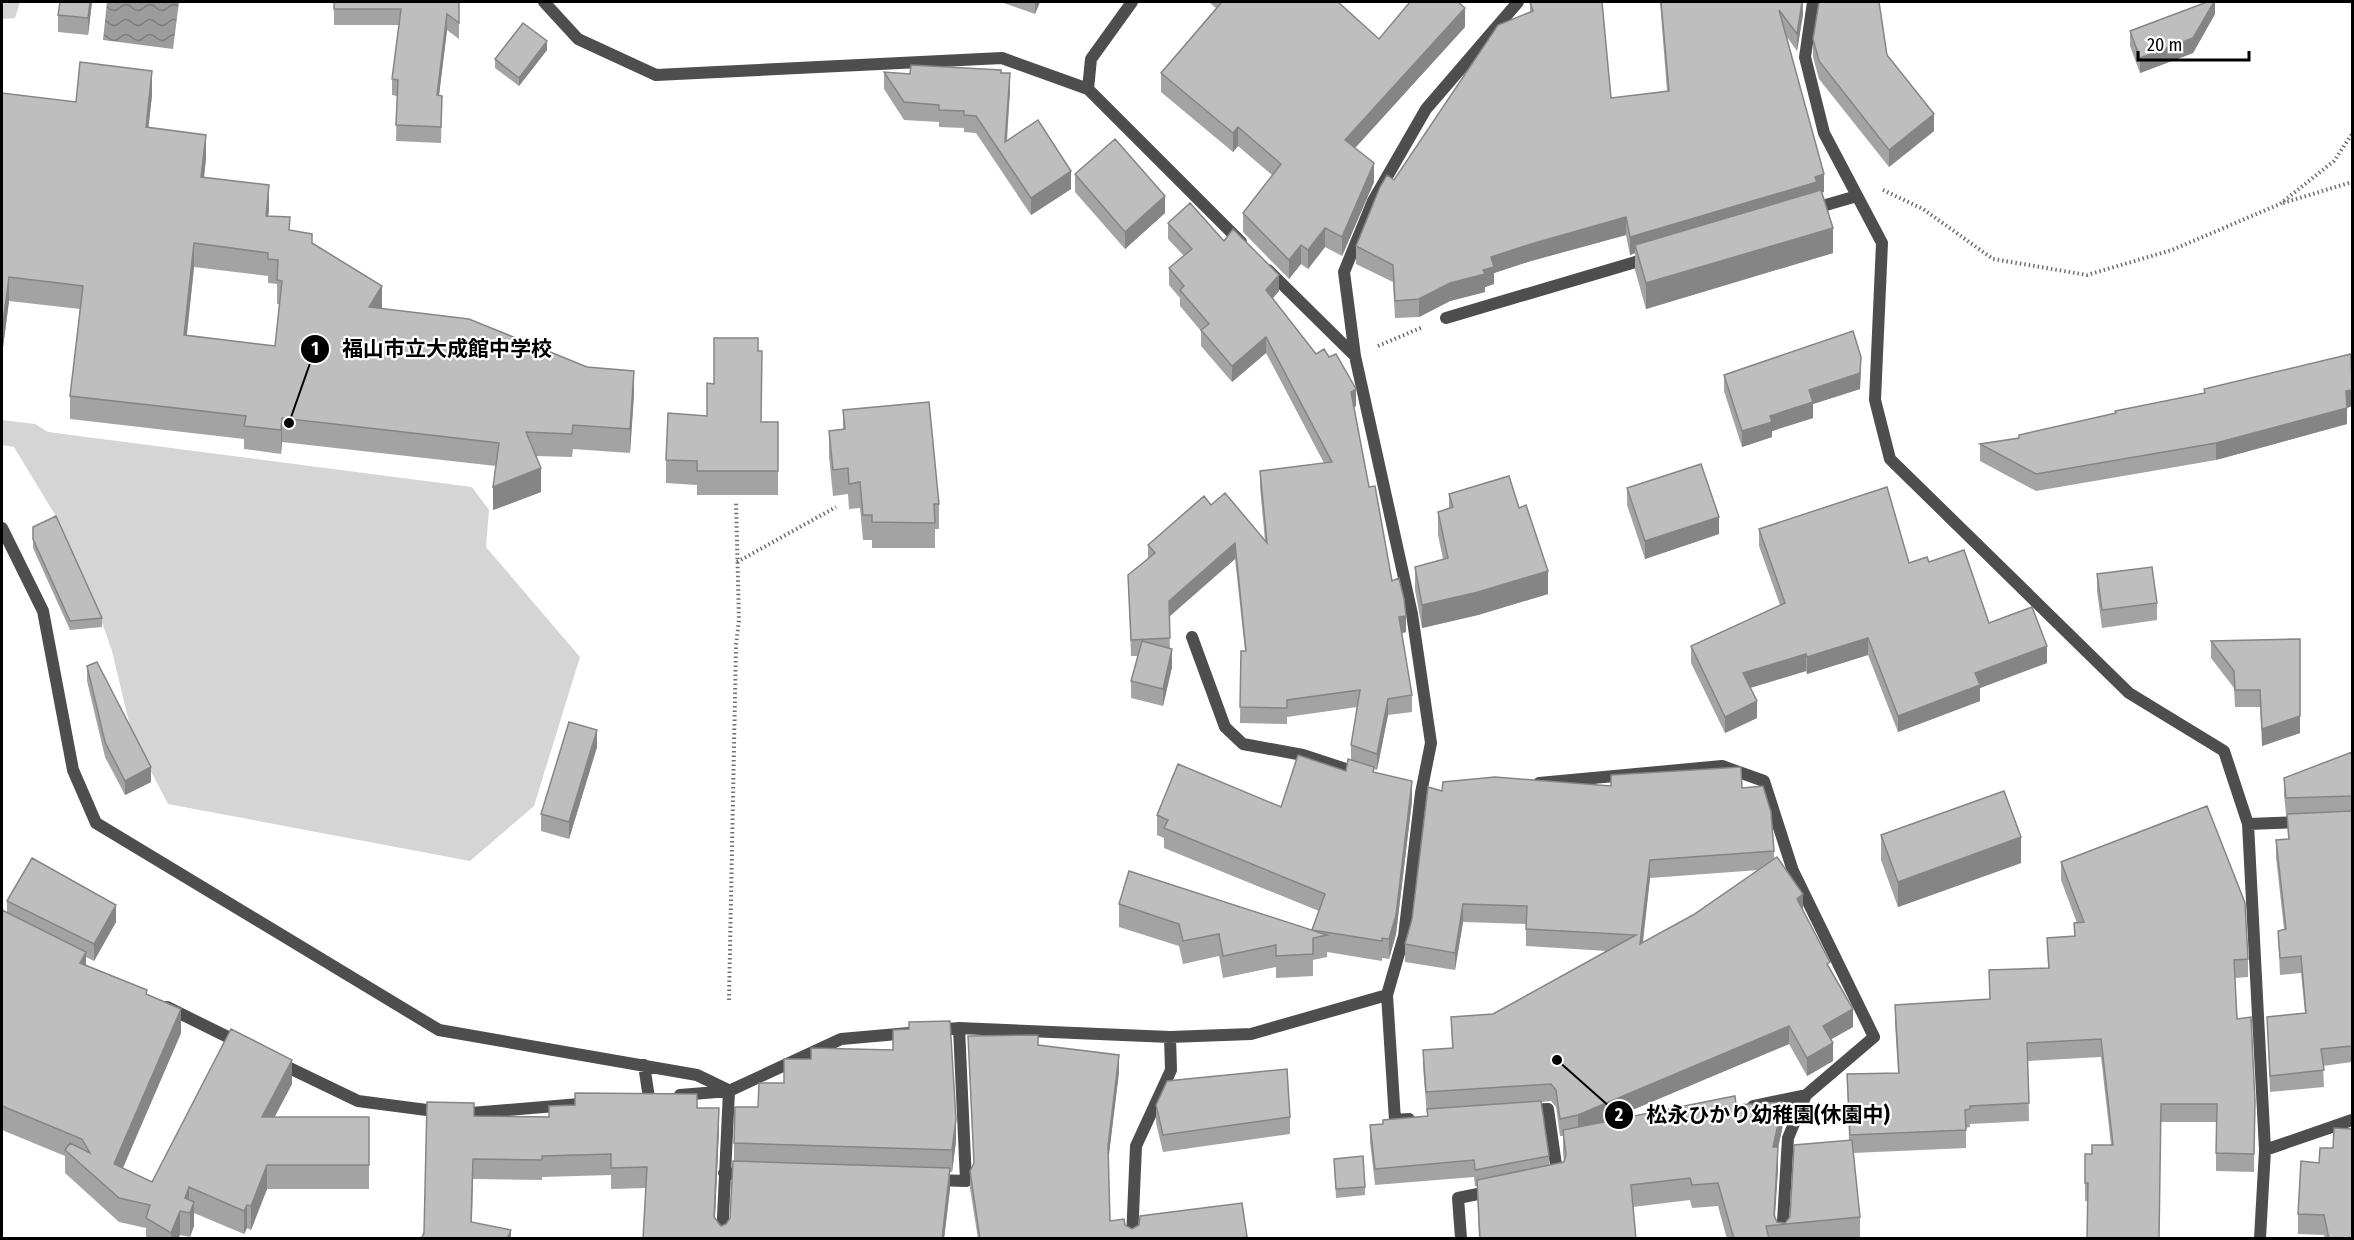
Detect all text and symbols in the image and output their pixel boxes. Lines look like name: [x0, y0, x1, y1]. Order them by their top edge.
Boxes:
scale bar: [2138, 24, 2249, 62]
text: 20 m: [2147, 34, 2182, 56]
callout: 福山市立大成館中学校: [300, 329, 564, 368]
text: 福山市立大成館中学校: [342, 336, 552, 362]
text: 1: [311, 338, 319, 360]
callout: 松永ひかり幼稚園(休園中): [1604, 1095, 1902, 1134]
text: 松永ひかり幼稚園(休園中): [1646, 1102, 1890, 1128]
text: 2: [1614, 1104, 1623, 1126]

